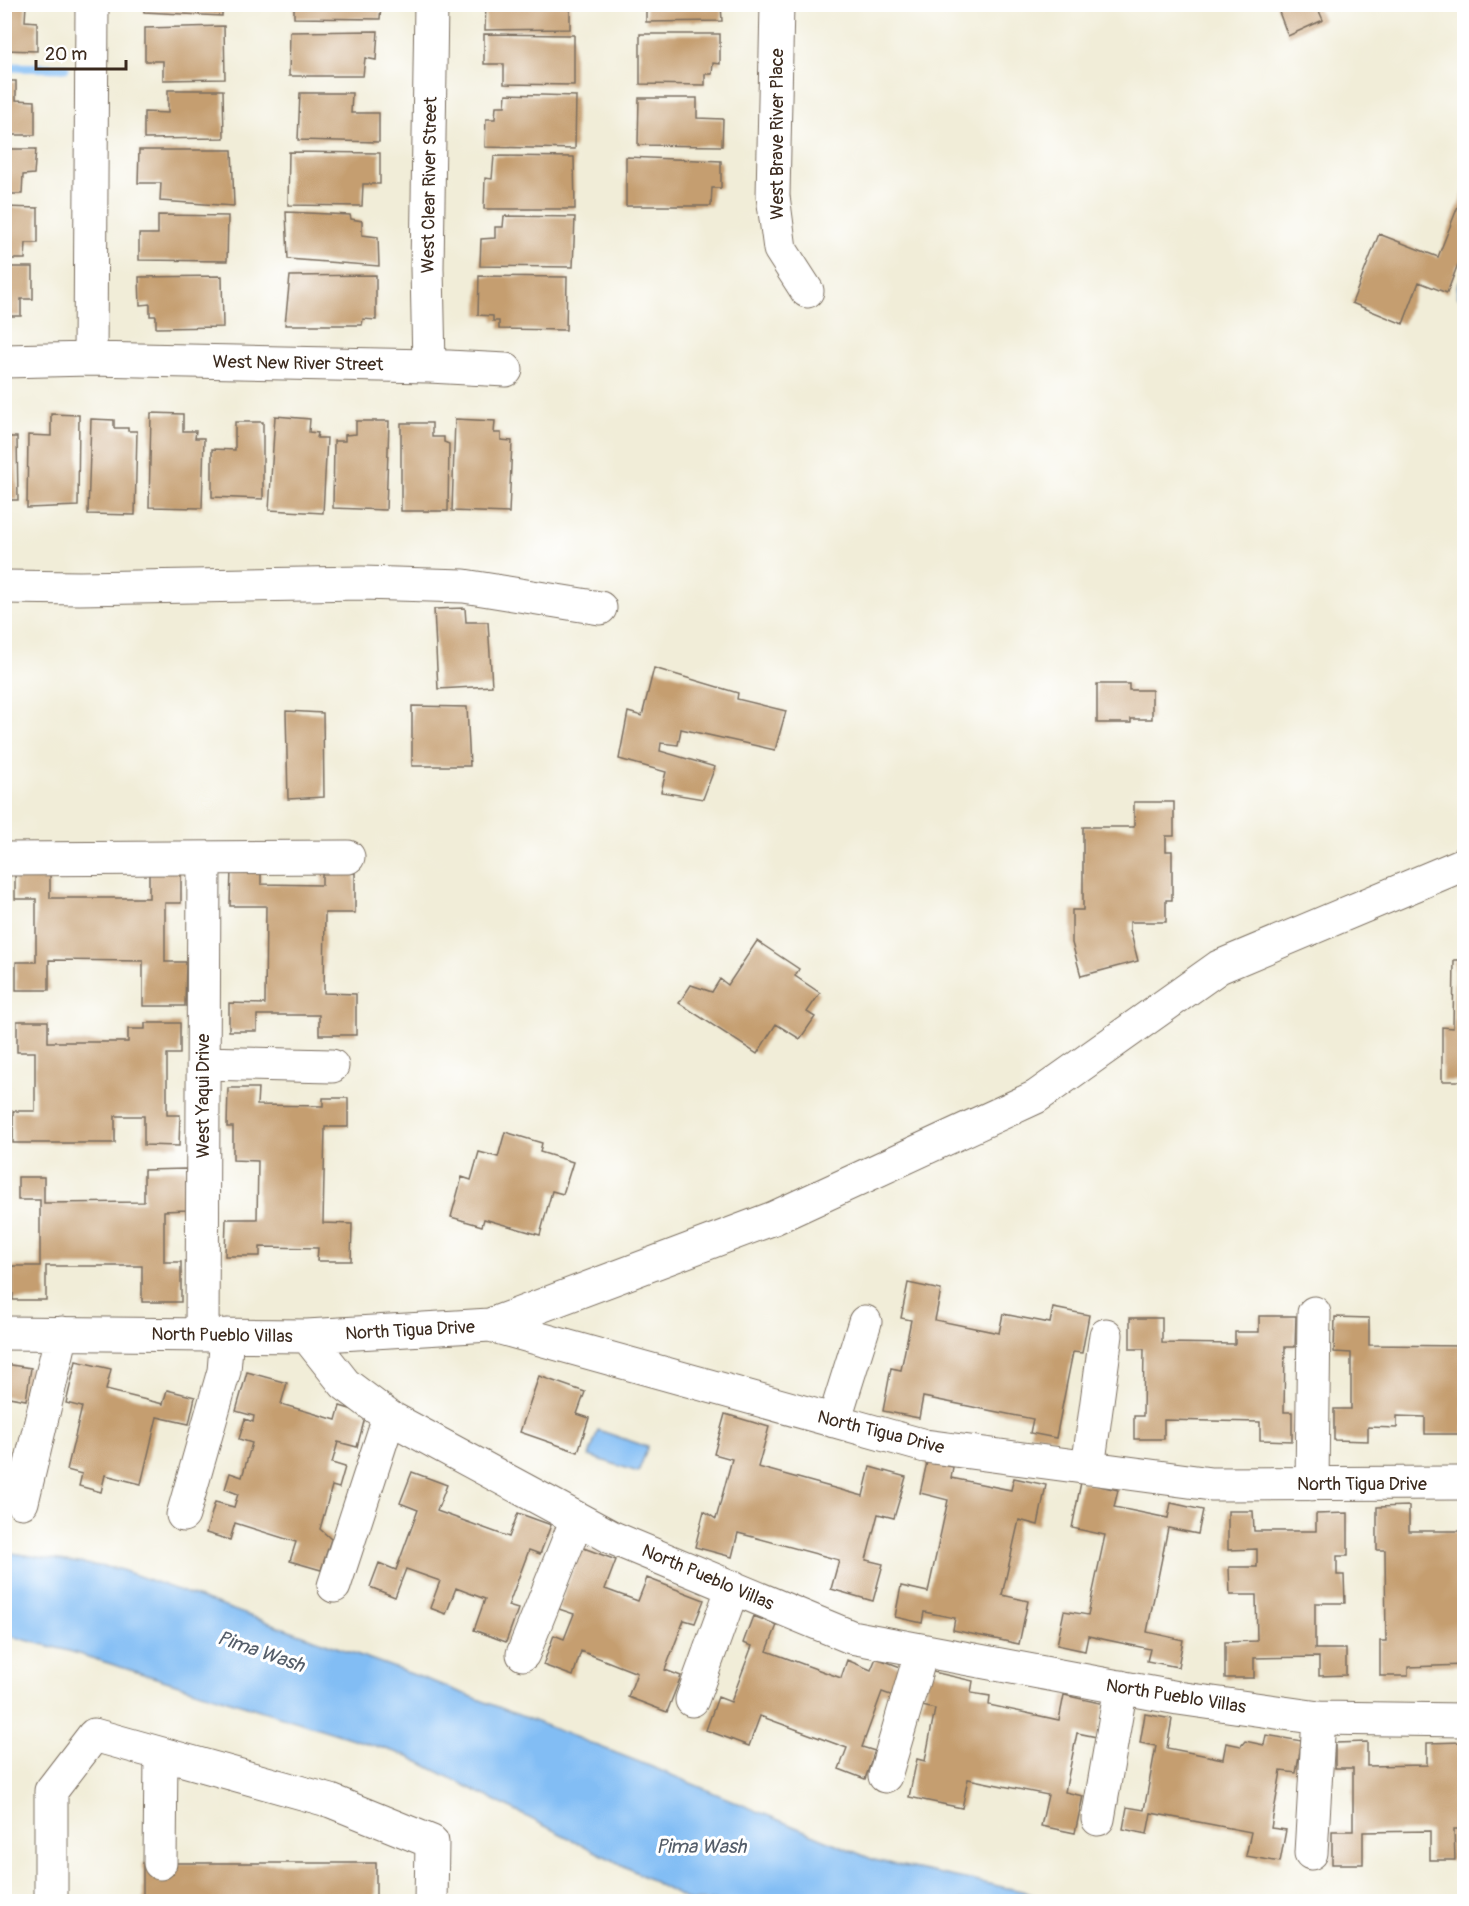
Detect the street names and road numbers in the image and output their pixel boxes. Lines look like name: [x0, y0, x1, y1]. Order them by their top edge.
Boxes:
street label: West Brave River Place: [766, 48, 789, 220]
street label: West Clear River Street: [416, 96, 443, 274]
street label: West New River Street: [212, 351, 384, 377]
street label: West Yaqui Drive: [192, 1034, 215, 1158]
street label: North Tigua Drive: [345, 1316, 476, 1345]
street label: North Pueblo Villas: [151, 1323, 293, 1348]
street label: North Tigua Drive: [815, 1406, 947, 1459]
street label: North Tigua Drive: [1297, 1473, 1427, 1496]
street label: North Pueblo Villas: [638, 1539, 777, 1616]
street label: North Pueblo Villas: [1104, 1674, 1248, 1719]

